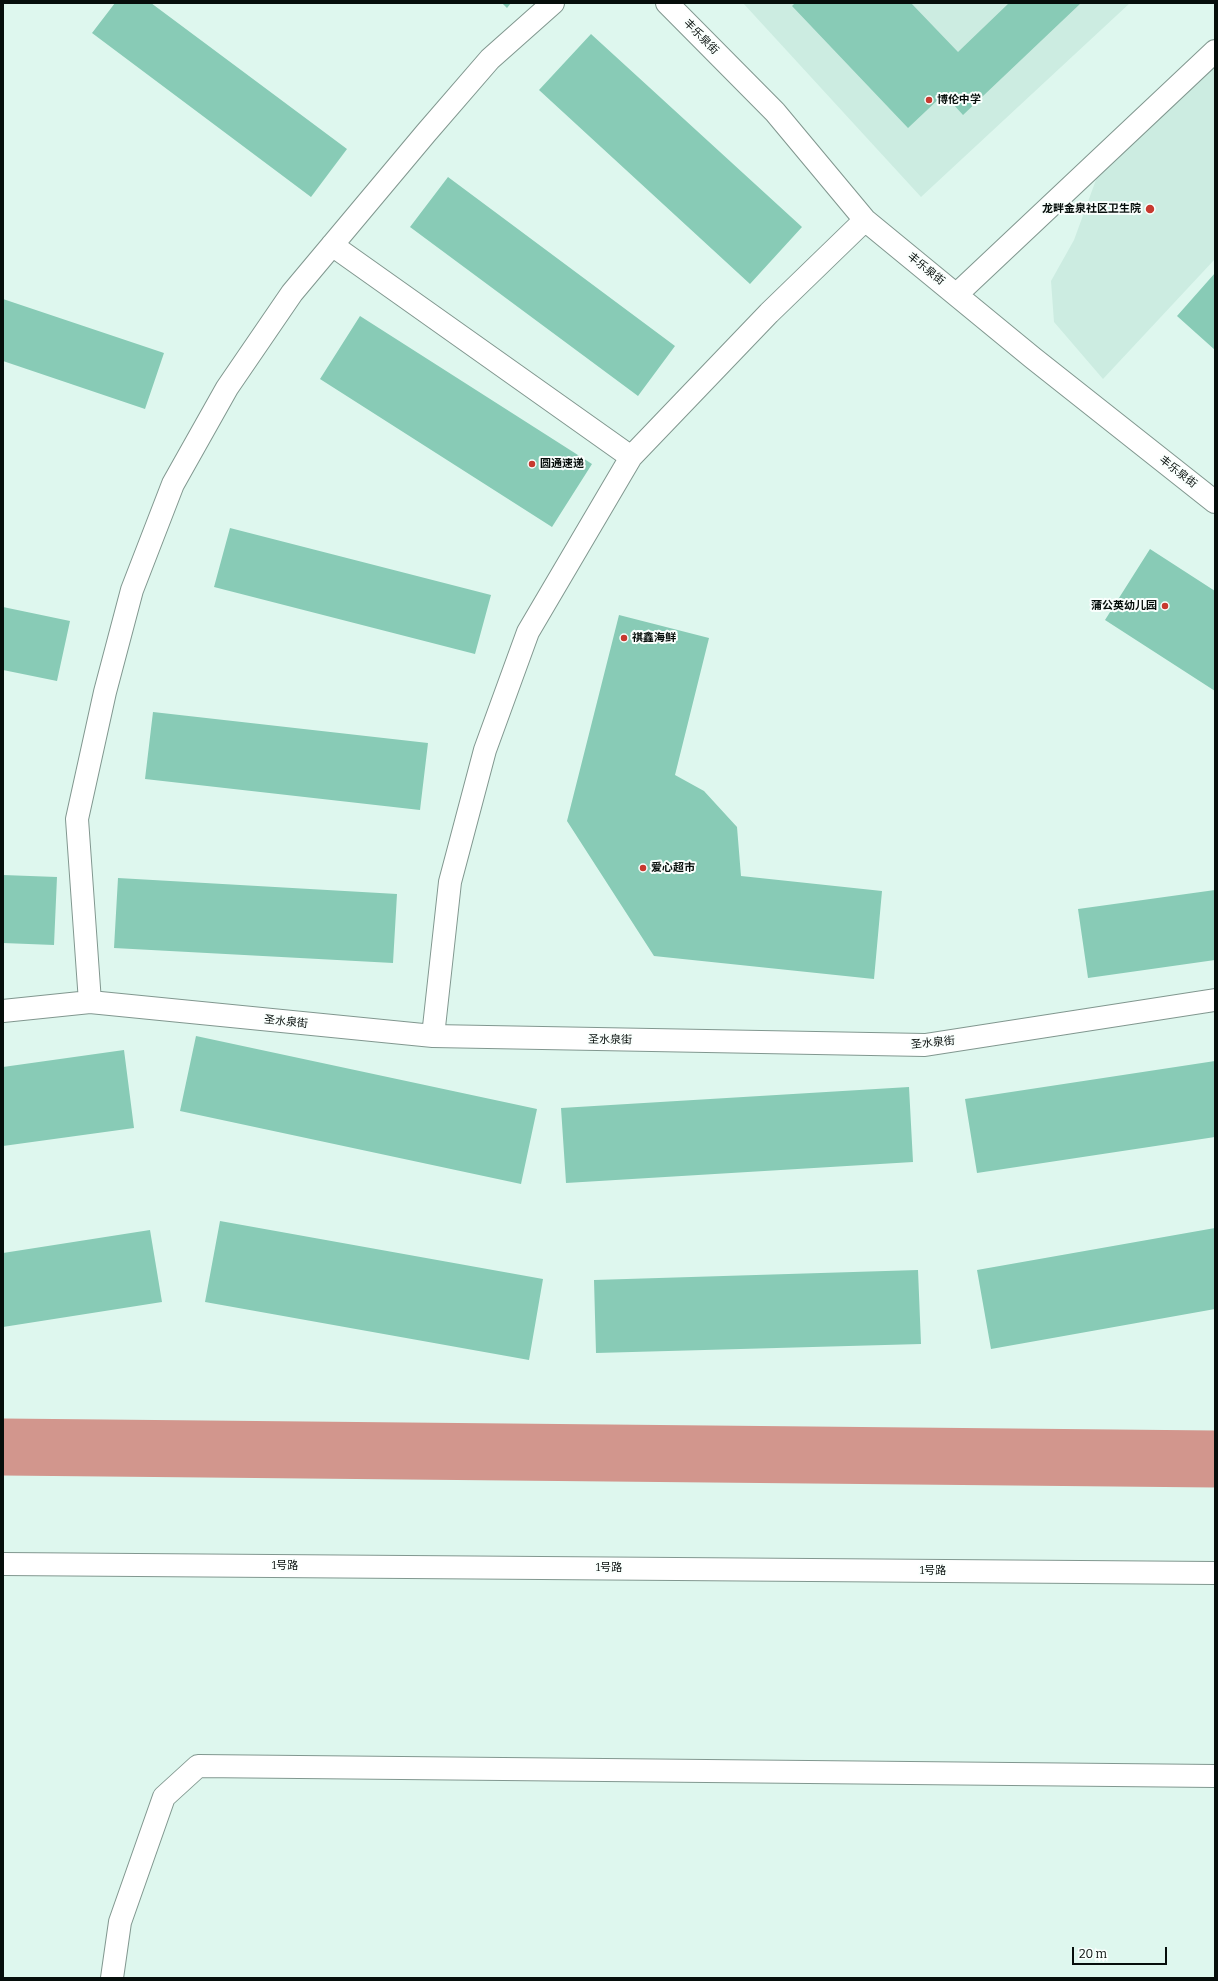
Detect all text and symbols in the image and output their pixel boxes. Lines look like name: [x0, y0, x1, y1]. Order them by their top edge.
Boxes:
street label: 丰乐泉街: [681, 17, 721, 57]
place label: 博伦中学: [937, 93, 981, 107]
marker: 博伦中学: [924, 95, 934, 105]
place label: 龙畔金泉社区卫生院: [1042, 202, 1141, 216]
marker: 龙畔金泉社区卫生院: [1144, 203, 1156, 215]
street label: 丰乐泉街: [905, 250, 947, 288]
street label: 丰乐泉街: [1157, 453, 1199, 491]
place label: 圆通速递: [540, 457, 584, 471]
marker: 圆通速递: [527, 459, 537, 469]
place label: 蒲公英幼儿园: [1091, 599, 1157, 613]
marker: 蒲公英幼儿园: [1160, 601, 1170, 611]
place label: 祺鑫海鲜: [632, 631, 676, 645]
marker: 祺鑫海鲜: [619, 633, 629, 643]
place label: 爱心超市: [651, 861, 695, 875]
marker: 爱心超市: [638, 863, 648, 873]
street label: 圣水泉街: [263, 1013, 309, 1031]
street label: 圣水泉街: [588, 1033, 632, 1047]
street label: 圣水泉街: [911, 1035, 955, 1051]
street label: 1号路: [272, 1559, 298, 1573]
street label: 1号路: [596, 1561, 622, 1575]
street label: 1号路: [920, 1564, 946, 1578]
scale bar: [1074, 1939, 1169, 1965]
text: 20 m: [1079, 1947, 1107, 1961]

